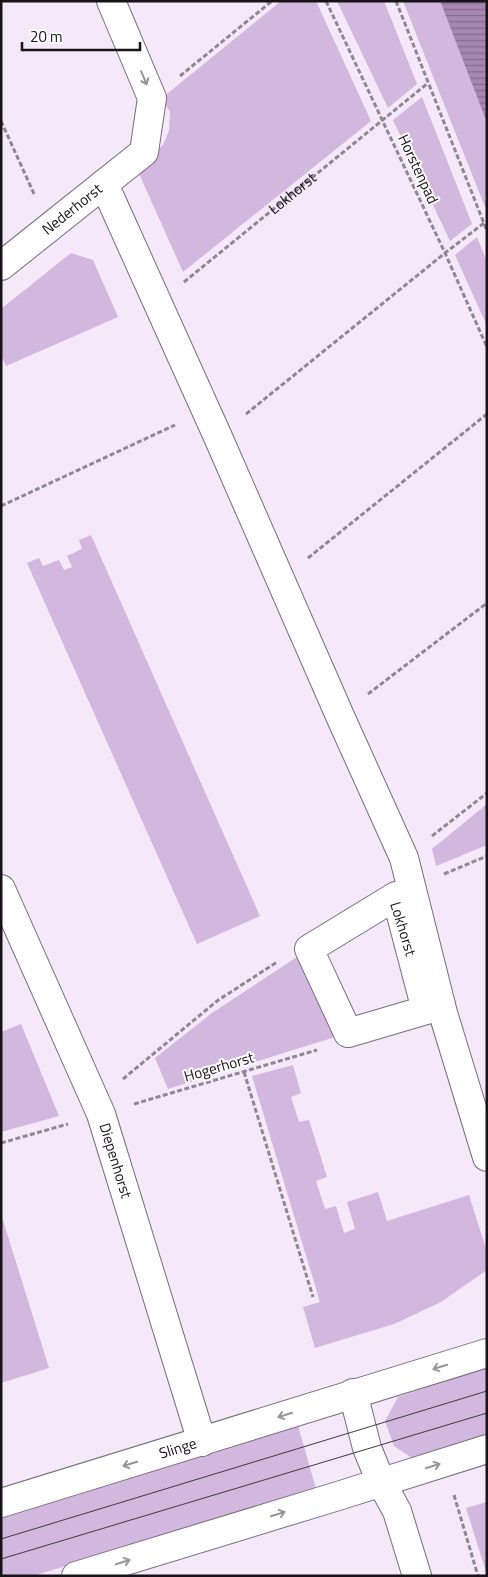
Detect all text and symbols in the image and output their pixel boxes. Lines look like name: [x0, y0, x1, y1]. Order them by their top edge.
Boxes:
scale bar: [22, 20, 140, 52]
text: 20 m: [30, 25, 63, 48]
one-way arrow: [139, 70, 149, 85]
street label: Horstenpad: [392, 130, 445, 207]
street label: Lokhorst: [263, 166, 322, 220]
street label: Nederhorst: [37, 177, 108, 240]
street label: Lokhorst: [384, 899, 423, 960]
street label: Hogerhorst: [181, 1045, 257, 1087]
street label: Diepenhorst: [93, 1120, 138, 1202]
one-way arrow: [432, 1363, 448, 1373]
one-way arrow: [277, 1411, 293, 1421]
street label: Slinge: [156, 1431, 199, 1465]
one-way arrow: [122, 1459, 138, 1469]
one-way arrow: [425, 1460, 441, 1470]
one-way arrow: [270, 1509, 286, 1519]
one-way arrow: [115, 1556, 131, 1566]

